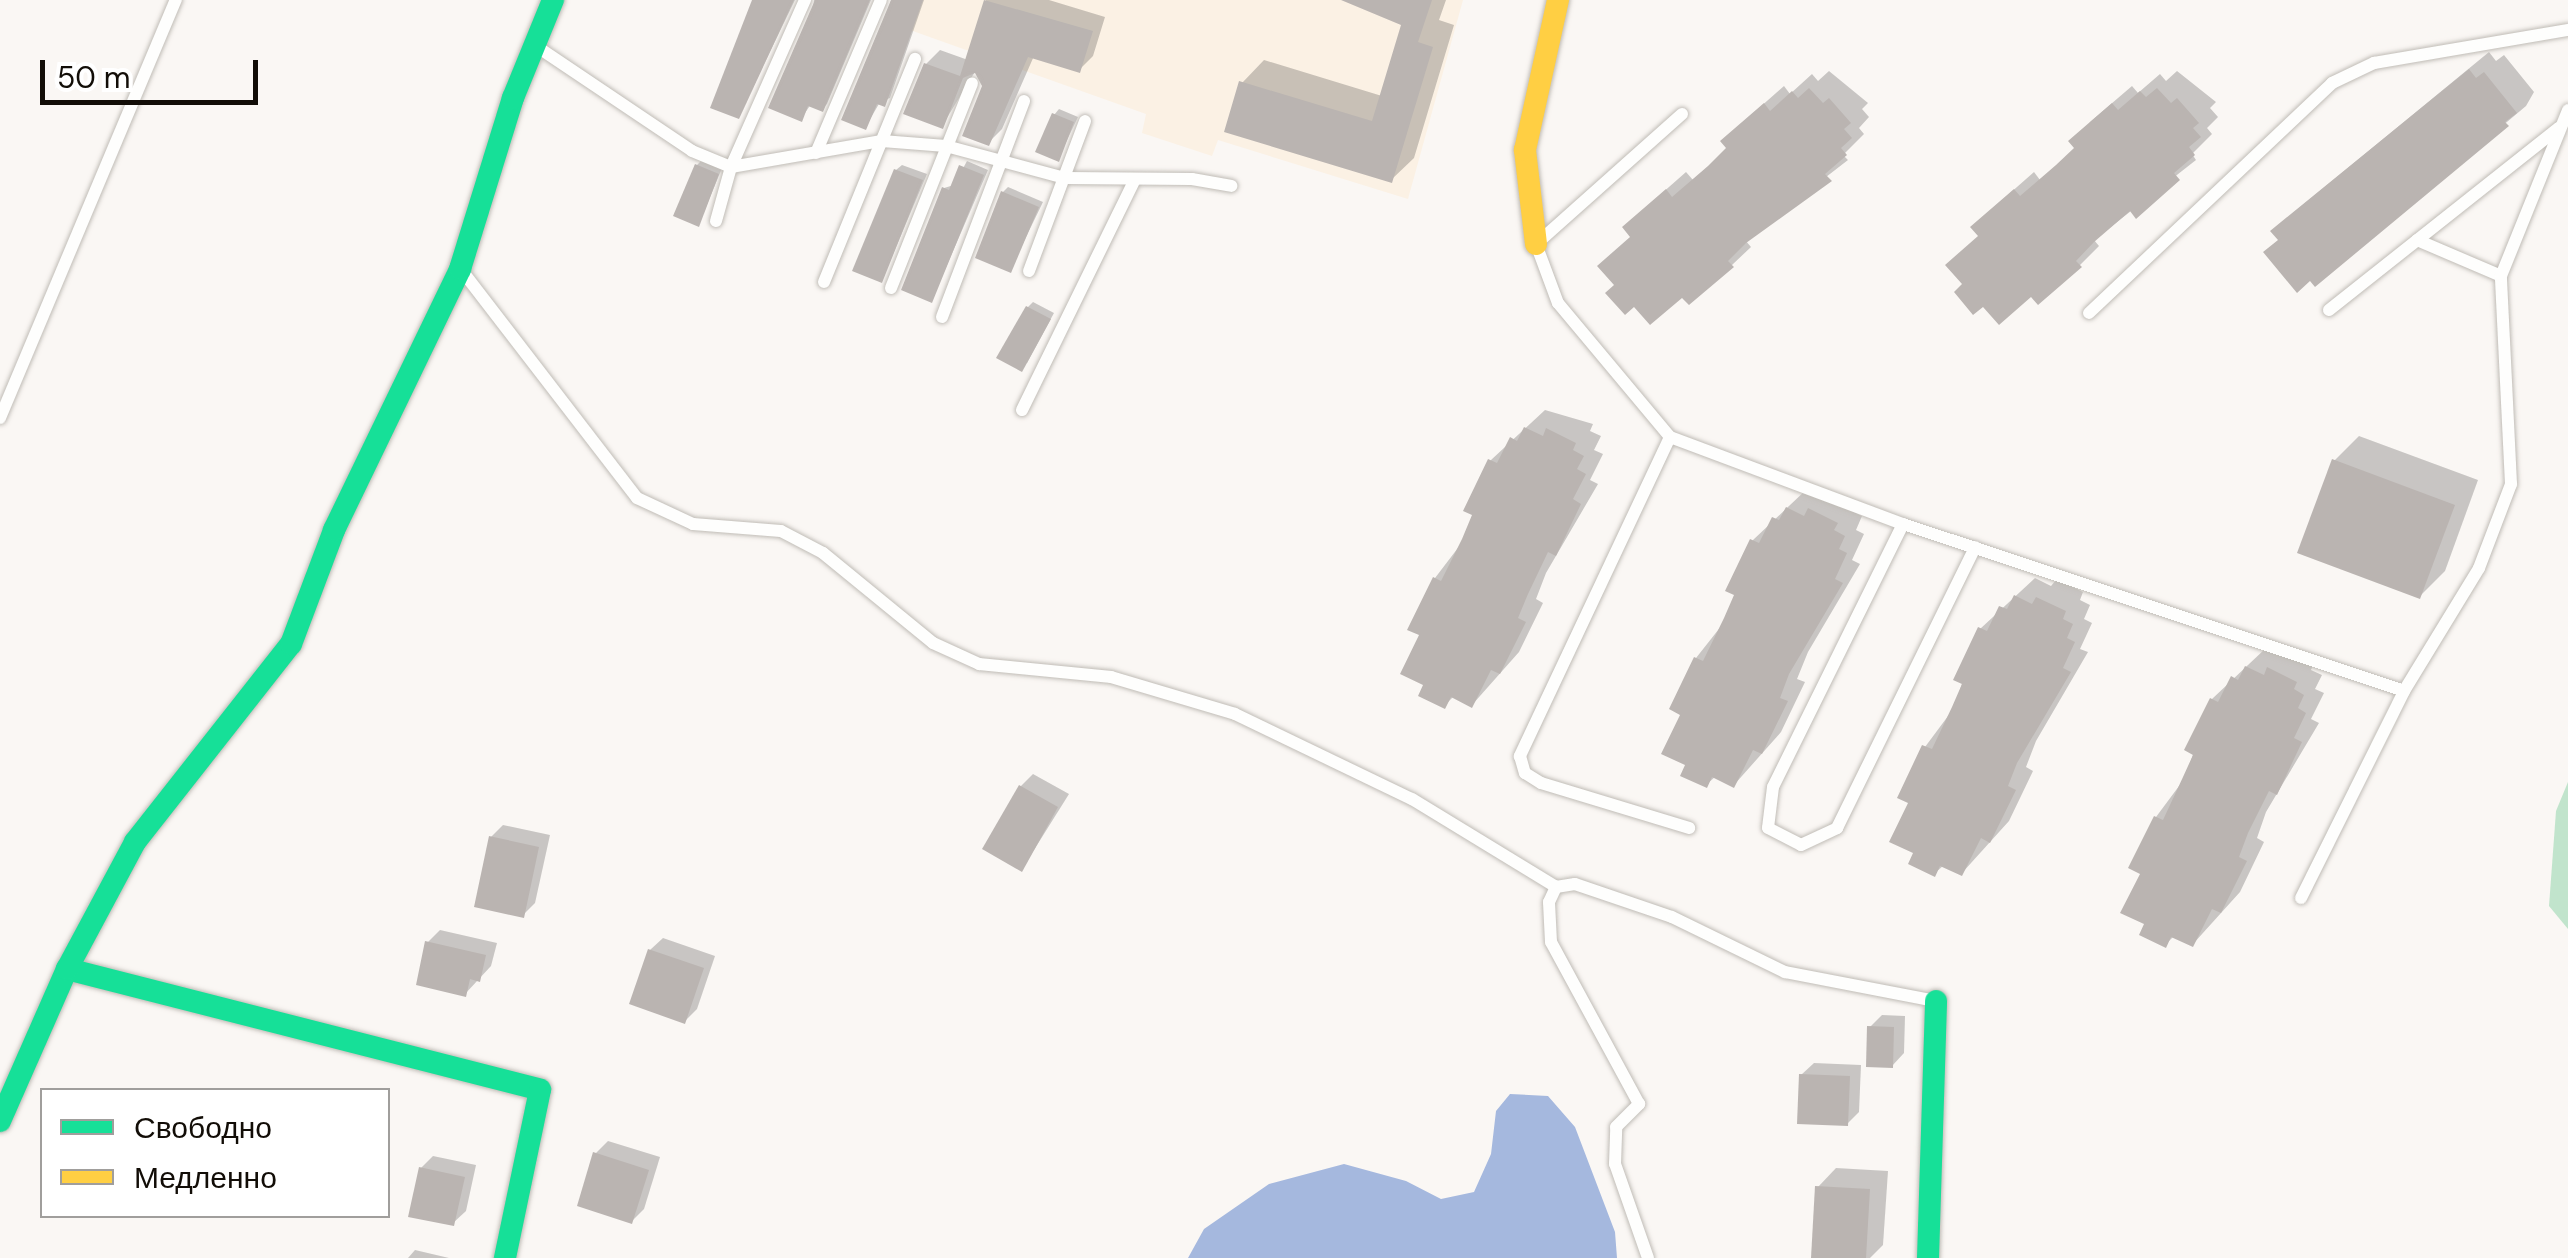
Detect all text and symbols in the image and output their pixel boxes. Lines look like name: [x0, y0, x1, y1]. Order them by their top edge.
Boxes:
scale bar: [45, 40, 262, 102]
text: 50 m: [57, 58, 131, 97]
legend: [40, 1088, 390, 1218]
text: Свободно: [134, 1108, 272, 1147]
text: Медленно: [134, 1158, 277, 1197]

